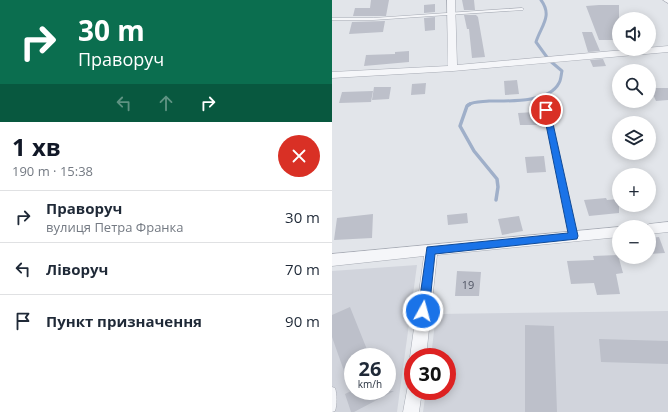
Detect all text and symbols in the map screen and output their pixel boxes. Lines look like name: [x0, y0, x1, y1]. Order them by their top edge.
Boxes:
text: 30 m: [78, 11, 145, 49]
map controls: [612, 12, 656, 264]
button: sound: [612, 12, 656, 56]
icon: right: [12, 16, 64, 68]
text: Праворуч: [78, 47, 164, 71]
button: search: [612, 64, 656, 108]
icon: left: [113, 92, 135, 114]
icon: ahead: [155, 92, 177, 114]
icon: right: [197, 92, 219, 114]
pin: [529, 93, 563, 127]
icon: arrive: [535, 99, 557, 121]
button: layers: [612, 116, 656, 160]
text: 1 хв: [12, 130, 61, 163]
button: close: [278, 135, 320, 177]
text: 190 m · 15:38: [12, 162, 93, 180]
button: +: [612, 168, 656, 212]
text: Праворуч: [46, 198, 122, 218]
icon: right: [12, 206, 34, 228]
text: 30 m: [285, 207, 320, 227]
text: вулиця Петра Франка: [46, 218, 184, 236]
button: −: [612, 220, 656, 264]
icon: left: [12, 258, 34, 280]
text: Ліворуч: [46, 259, 108, 279]
text: 70 m: [285, 259, 320, 279]
house number: 19: [462, 277, 474, 292]
position arrow: [402, 290, 444, 332]
icon: arrive: [12, 310, 34, 332]
text: Пункт призначення: [46, 311, 202, 331]
text: 90 m: [285, 311, 320, 331]
speed limit sign: 30: [404, 348, 456, 400]
text: 26: [359, 355, 381, 382]
text: km/h: [358, 377, 382, 391]

